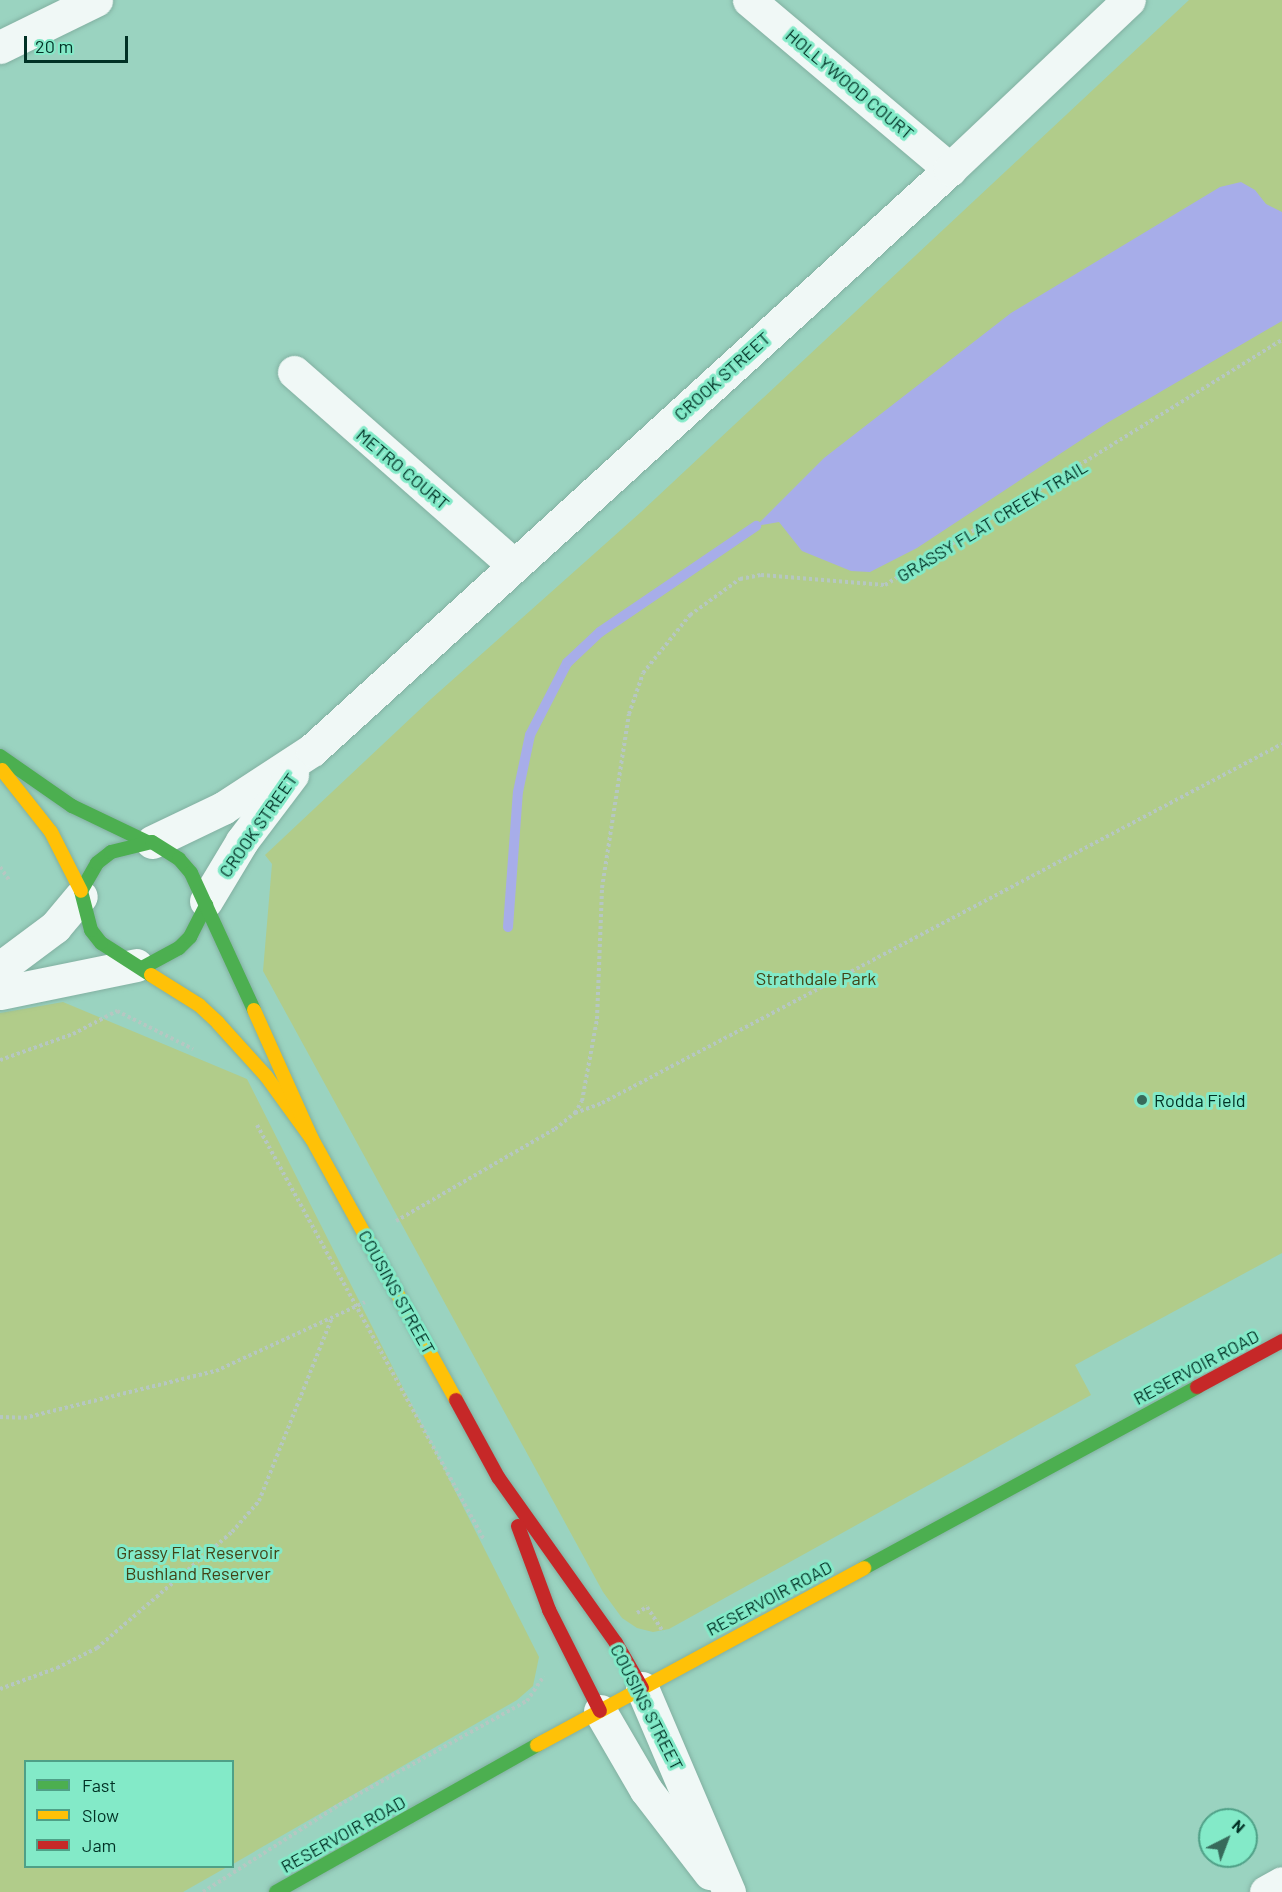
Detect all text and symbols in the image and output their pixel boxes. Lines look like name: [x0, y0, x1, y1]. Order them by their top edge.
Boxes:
scale bar: [27, 24, 130, 62]
street label: HOLLYWOOD COURT: [781, 24, 919, 144]
text: 20 m: [35, 35, 73, 57]
street label: CROOK STREET: [669, 327, 775, 425]
street label: METRO COURT: [352, 424, 454, 514]
street label: GRASSY FLAT CREEK TRAIL: [893, 455, 1091, 587]
street label: CROOK STREET: [214, 769, 302, 881]
park label: Strathdale Park: [756, 967, 876, 989]
place label: Rodda Field: [1154, 1089, 1246, 1111]
marker: Rodda Field: [1135, 1093, 1149, 1107]
street label: COUSINS STREET: [354, 1226, 440, 1358]
street label: RESERVOIR ROAD: [1130, 1325, 1262, 1409]
park label: Grassy Flat Reservoir Bushland Reserver: [116, 1542, 280, 1584]
street label: RESERVOIR ROAD: [703, 1556, 835, 1640]
street label: COUSINS STREET: [606, 1640, 688, 1774]
legend: [24, 1760, 234, 1868]
text: Fast: [82, 1774, 116, 1796]
street label: RESERVOIR ROAD: [277, 1791, 409, 1877]
text: Slow: [82, 1804, 119, 1826]
north arrow: [1198, 1808, 1258, 1868]
text: N: [1229, 1815, 1249, 1836]
text: Jam: [82, 1834, 116, 1856]

